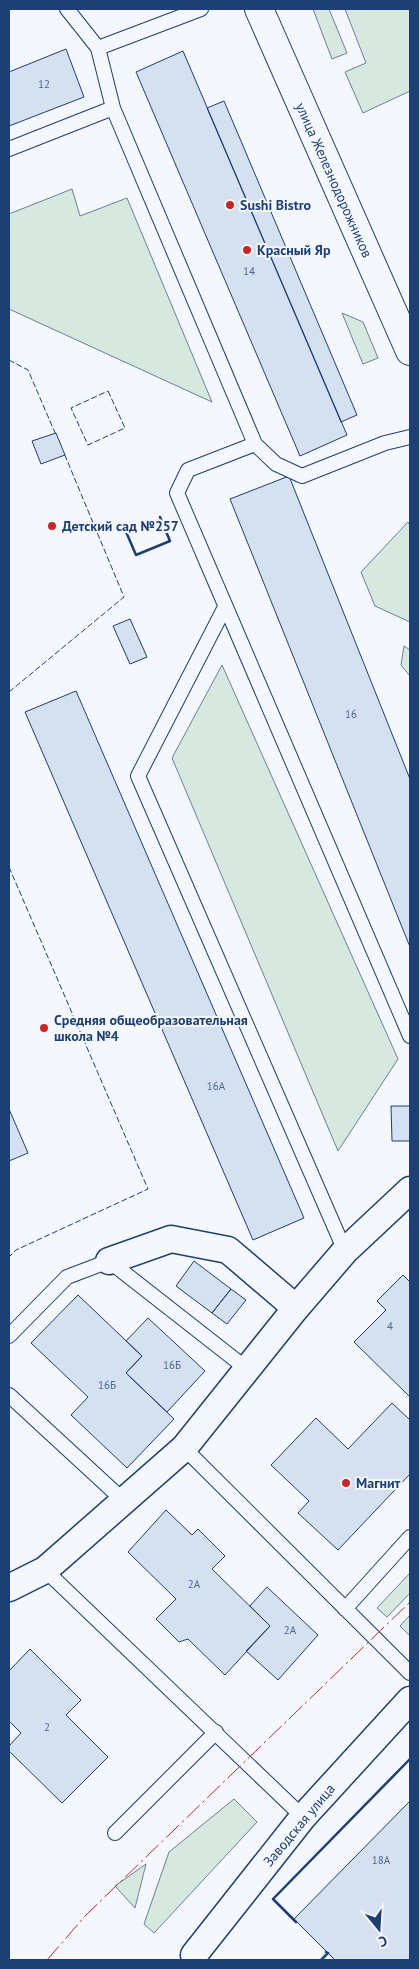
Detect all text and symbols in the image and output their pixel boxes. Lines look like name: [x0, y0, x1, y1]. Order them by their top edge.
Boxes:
house number: 12: [38, 77, 50, 91]
street label: улица Железнодорожников: [292, 100, 376, 260]
place label: Sushi Bistro: [240, 196, 312, 214]
marker: Sushi Bistro: [224, 199, 236, 211]
place label: Красный Яр: [257, 241, 331, 259]
marker: Красный Яр: [241, 244, 253, 256]
house number: 14: [243, 264, 255, 278]
place label: Детский сад №257: [62, 517, 179, 535]
marker: Детский сад №257: [46, 520, 58, 532]
house number: 16: [345, 707, 357, 721]
place label: Средняя общеобразовательная школа №4: [54, 1011, 248, 1045]
marker: Средняя общеобразовательная школа №4: [38, 1022, 50, 1034]
house number: 16А: [207, 1079, 226, 1093]
house number: 4: [387, 1319, 393, 1333]
house number: 16Б: [163, 1358, 181, 1372]
house number: 16Б: [98, 1378, 116, 1392]
place label: Магнит: [356, 1474, 401, 1492]
marker: Магнит: [340, 1477, 352, 1489]
house number: 2А: [188, 1577, 201, 1591]
house number: 2А: [284, 1623, 297, 1637]
house number: 2: [44, 1720, 50, 1734]
street label: Заводская улица: [259, 1780, 339, 1870]
house number: 18А: [372, 1853, 391, 1867]
north arrow: [354, 1904, 404, 1954]
text: С: [376, 1932, 390, 1951]

